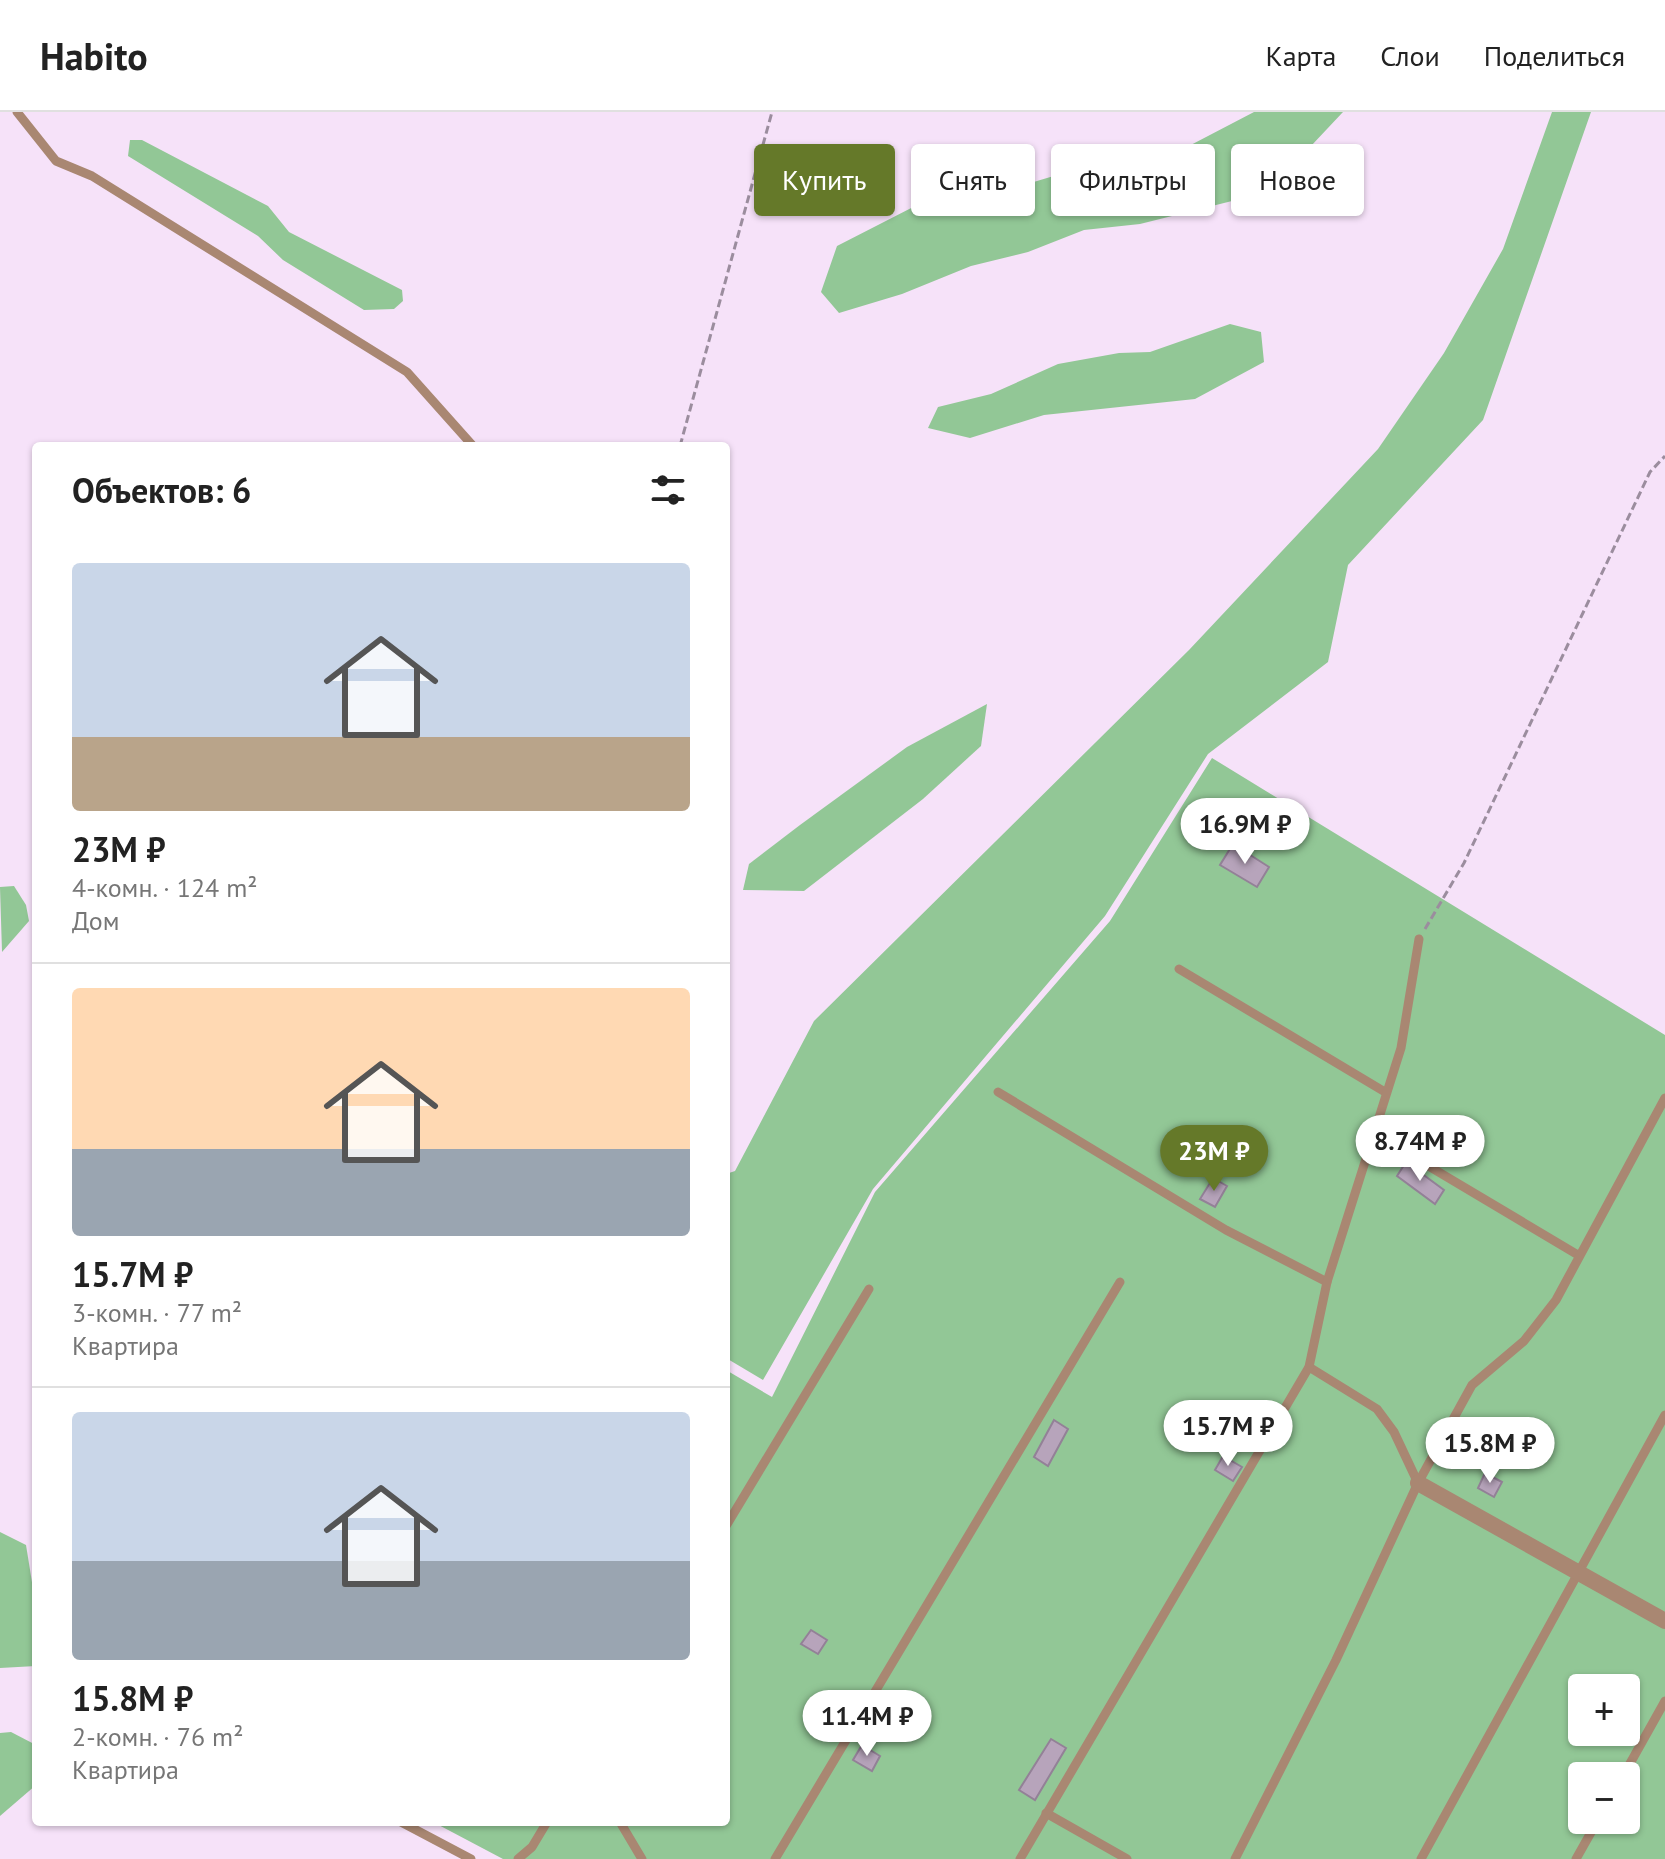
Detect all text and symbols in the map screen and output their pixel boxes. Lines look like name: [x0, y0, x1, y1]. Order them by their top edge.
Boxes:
text: Habito: [40, 31, 148, 80]
text: Карта: [1266, 37, 1336, 74]
text: Слои: [1380, 37, 1440, 74]
text: Поделиться: [1484, 37, 1625, 74]
chip: Купить: [754, 144, 895, 216]
chip: Снять: [911, 144, 1035, 216]
chip: Фильтры: [1051, 144, 1215, 216]
chip: Новое: [1231, 144, 1364, 216]
text: Объектов: 6: [72, 468, 251, 512]
icon: filters: [646, 468, 690, 512]
icon: home: [309, 615, 453, 759]
pin: 16.9M ₽: [1171, 798, 1319, 866]
text: 16.9M ₽: [1199, 807, 1291, 840]
text: 23M ₽: [72, 827, 166, 871]
text: 4-комн. · 124 m²: [72, 871, 258, 904]
text: Дом: [72, 904, 120, 937]
icon: home: [309, 1040, 453, 1184]
pin: 8.74M ₽: [1346, 1115, 1494, 1183]
text: 8.74M ₽: [1374, 1124, 1466, 1157]
pin: 23M ₽: [1158, 1125, 1270, 1193]
text: 23M ₽: [1178, 1134, 1250, 1167]
text: 15.7M ₽: [72, 1252, 193, 1296]
text: 3-комн. · 77 m²: [72, 1296, 242, 1329]
text: Квартира: [72, 1329, 179, 1362]
pin: 15.7M ₽: [1154, 1400, 1302, 1468]
text: 15.7M ₽: [1182, 1409, 1274, 1442]
pin: 15.8M ₽: [1416, 1417, 1564, 1485]
text: 15.8M ₽: [1444, 1426, 1536, 1459]
icon: home: [309, 1464, 453, 1608]
map controls: [1568, 1674, 1640, 1834]
button: +: [1568, 1674, 1640, 1746]
text: 15.8M ₽: [72, 1676, 193, 1720]
pin: 11.4M ₽: [793, 1690, 941, 1758]
text: 11.4M ₽: [821, 1699, 913, 1732]
text: 2-комн. · 76 m²: [72, 1720, 243, 1753]
text: Квартира: [72, 1753, 179, 1786]
button: −: [1568, 1762, 1640, 1834]

